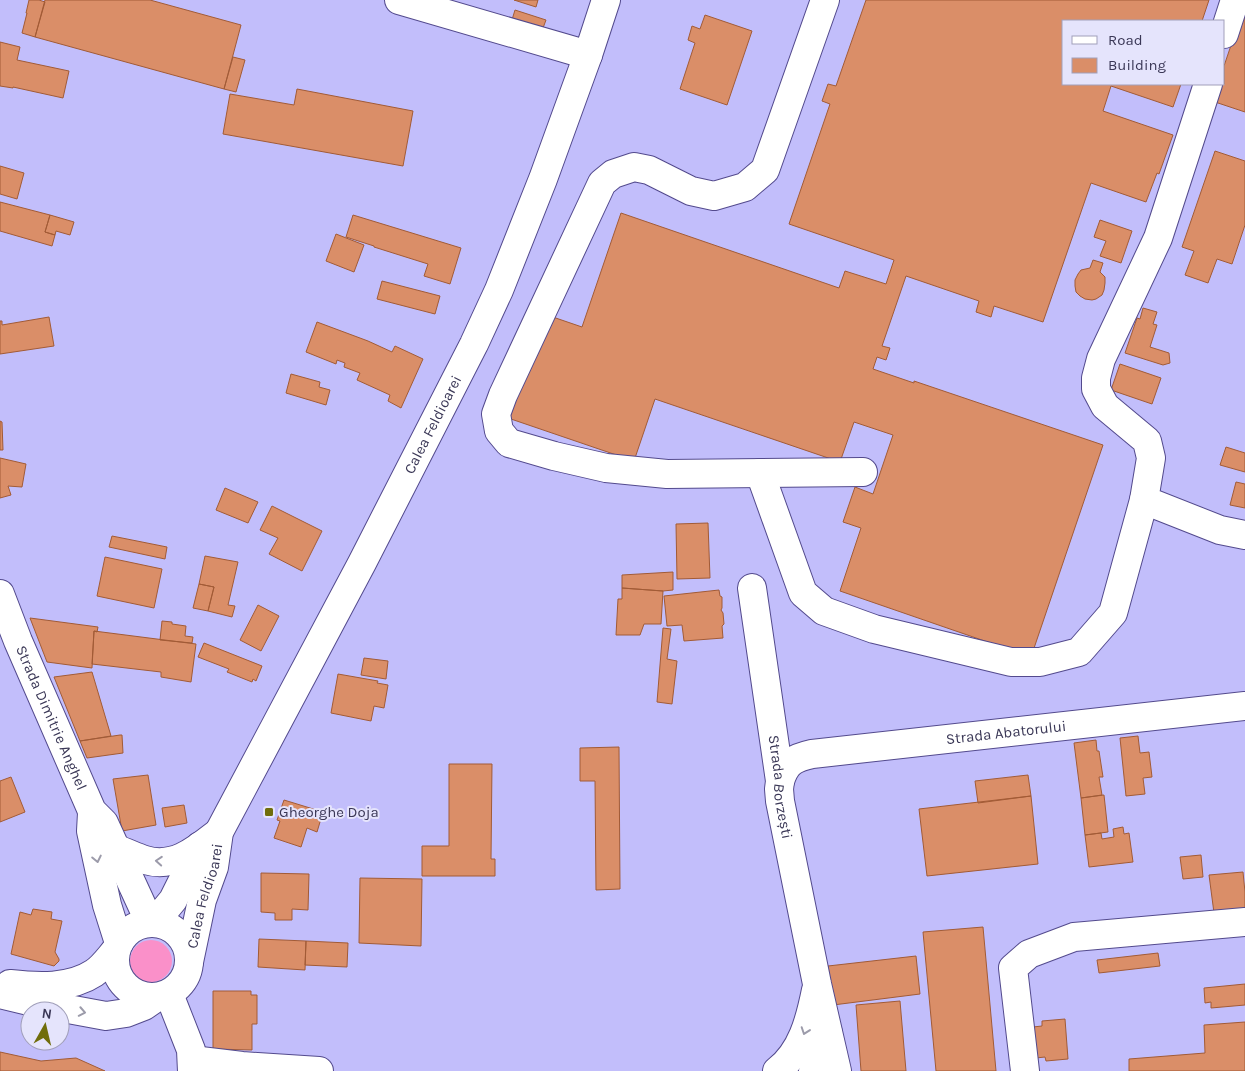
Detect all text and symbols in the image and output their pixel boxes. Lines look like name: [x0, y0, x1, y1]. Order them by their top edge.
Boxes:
legend: [1062, 20, 1225, 85]
text: Road: [1108, 31, 1143, 49]
text: Building: [1108, 56, 1166, 74]
street label: Calea Feldioarei: [400, 372, 465, 477]
street label: Strada Dimitrie Anghel: [12, 643, 91, 793]
street label: Strada Abatorului: [945, 717, 1067, 748]
street label: Strada Borzești: [764, 734, 796, 840]
place label: Gheorghe Doja: [279, 803, 379, 821]
marker: Gheorghe Doja: [263, 806, 275, 818]
street label: Calea Feldioarei: [183, 842, 226, 950]
one-way arrow: [91, 855, 102, 864]
one-way arrow: [155, 856, 163, 867]
north arrow: [20, 1001, 70, 1051]
text: N: [41, 1005, 53, 1023]
one-way arrow: [77, 1007, 86, 1017]
one-way arrow: [801, 1026, 811, 1035]

